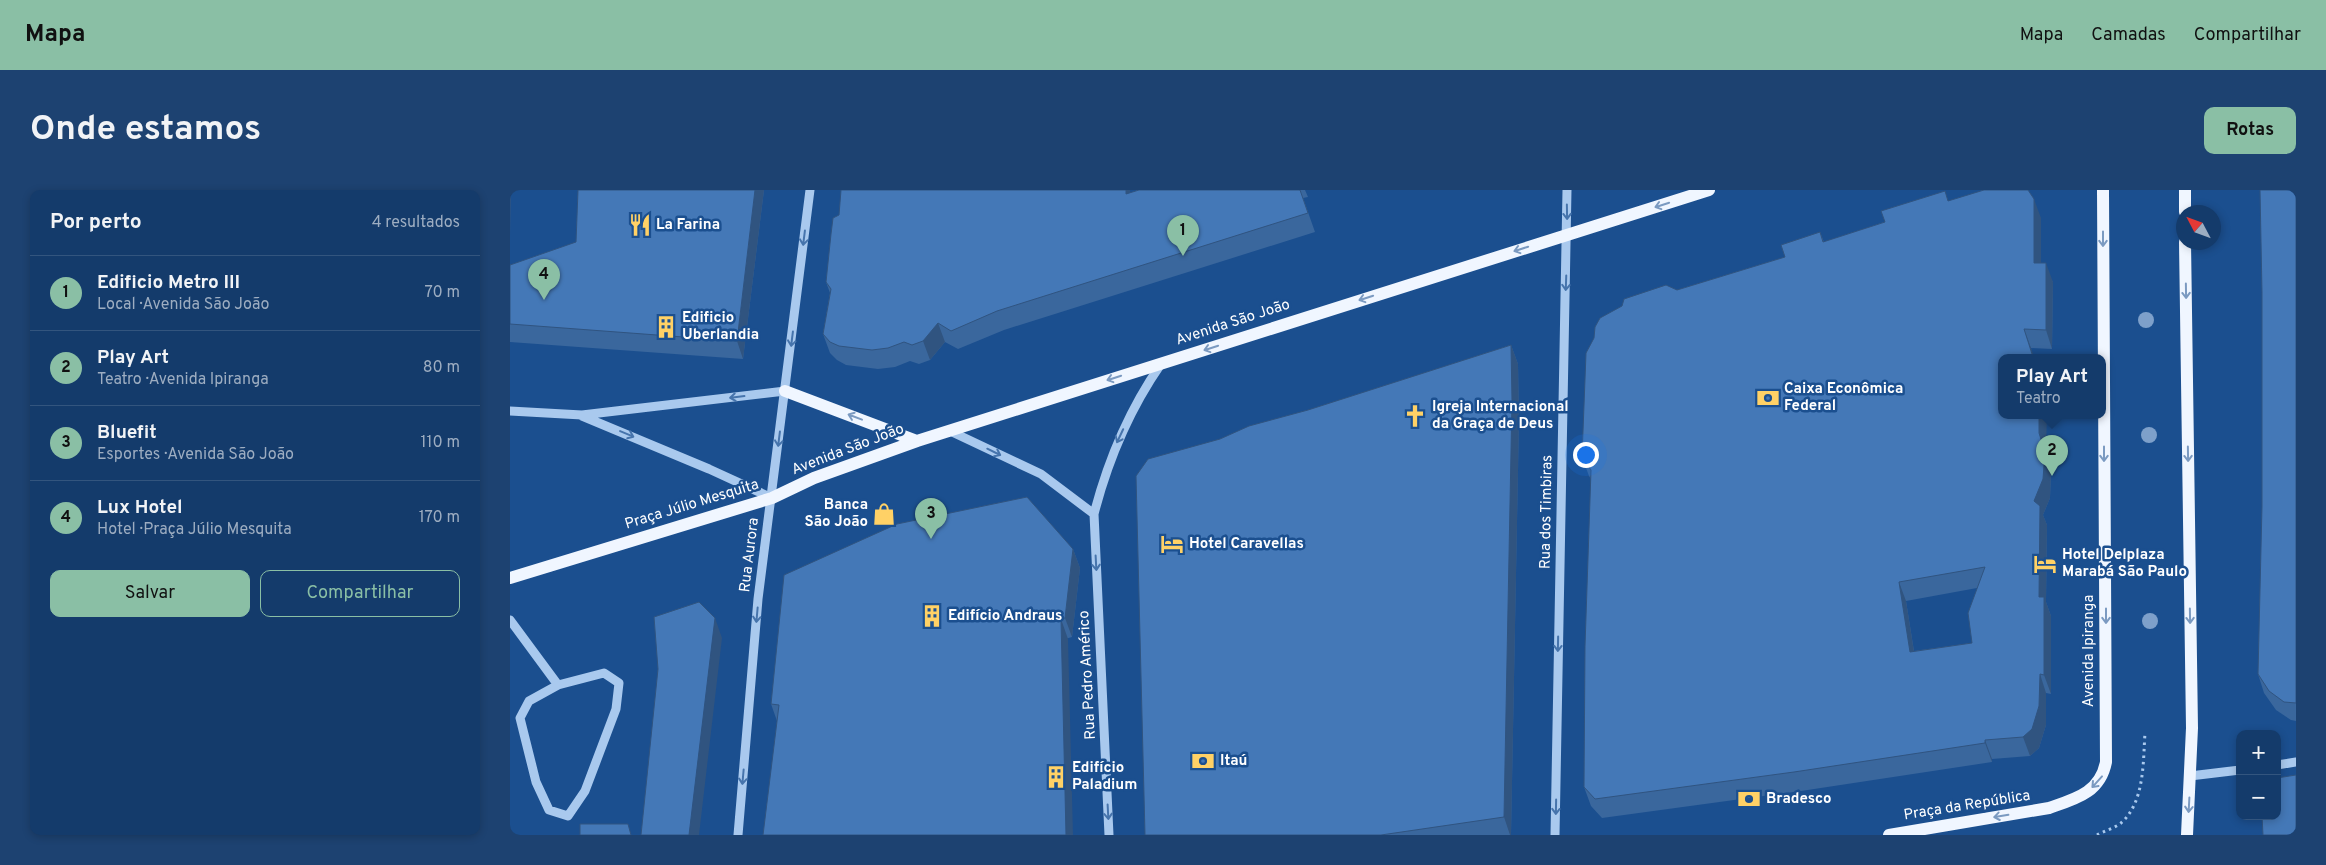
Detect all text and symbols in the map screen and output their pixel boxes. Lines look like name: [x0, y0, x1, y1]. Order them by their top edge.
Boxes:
text: Mapa: [25, 20, 85, 50]
text: Mapa: [2020, 24, 2063, 47]
text: Camadas: [2091, 24, 2166, 47]
text: Compartilhar: [2194, 24, 2301, 47]
button: Rotas: [2204, 107, 2296, 154]
text: Onde estamos: [30, 108, 261, 152]
one-way arrow: [1655, 200, 1671, 210]
one-way arrow: [1562, 204, 1572, 220]
north arrow: [2176, 205, 2221, 250]
text: Por perto: [50, 209, 142, 236]
restaurant icon: La Farina: [627, 212, 653, 238]
text: 4 resultados: [372, 213, 460, 233]
pin: 1: [1167, 215, 1199, 256]
place label: La Farina: [656, 216, 720, 235]
one-way arrow: [799, 230, 809, 246]
one-way arrow: [2098, 230, 2108, 246]
one-way arrow: [1513, 245, 1529, 255]
pin: 4: [528, 259, 560, 300]
text: Edificio Metro III: [97, 271, 240, 295]
one-way arrow: [1561, 274, 1571, 291]
one-way arrow: [2181, 282, 2191, 299]
text: 1: [63, 283, 69, 303]
text: 70 m: [425, 283, 460, 303]
one-way arrow: [1359, 294, 1375, 304]
text: Local · Avenida São João: [97, 295, 269, 315]
street label: Avenida São João: [1173, 296, 1293, 350]
place label: Edificio Uberlandia: [682, 309, 759, 345]
building icon: Edificio Uberlandia: [653, 314, 679, 340]
one-way arrow: [787, 331, 797, 347]
one-way arrow: [1204, 343, 1220, 353]
text: Play Art: [97, 346, 169, 370]
popup: [1998, 354, 2106, 419]
text: 2: [61, 358, 71, 378]
text: 80 m: [423, 358, 460, 378]
text: Play Art: [2016, 365, 2088, 389]
text: Teatro · Avenida Ipiranga: [97, 370, 269, 390]
one-way arrow: [1107, 374, 1123, 384]
place label: Caixa Econômica Federal: [1784, 380, 1903, 416]
bank icon: Caixa Econômica Federal: [1755, 385, 1781, 411]
text: Teatro: [2016, 389, 2061, 409]
one-way arrow: [729, 392, 745, 402]
place label: Igreja Internacional da Graça de Deus: [1432, 398, 1569, 434]
church icon: Igreja Internacional da Graça de Deus: [1402, 403, 1428, 429]
one-way arrow: [848, 412, 863, 421]
street label: Avenida São João: [789, 420, 907, 480]
text: Bluefit: [97, 421, 157, 445]
one-way arrow: [1115, 429, 1125, 444]
one-way arrow: [619, 430, 634, 440]
one-way arrow: [774, 431, 784, 447]
text: 3: [61, 433, 71, 453]
text: 110 m: [420, 433, 460, 453]
pin: 2: [2036, 435, 2068, 476]
your location: [1573, 442, 1599, 468]
text: Esportes · Avenida São João: [97, 445, 294, 465]
one-way arrow: [2100, 445, 2109, 461]
one-way arrow: [2183, 445, 2193, 461]
one-way arrow: [986, 448, 1001, 457]
street label: Rua dos Timbiras: [1537, 455, 1557, 569]
street label: Praça Júlio Mesquita: [623, 476, 761, 534]
text: Lux Hotel: [97, 496, 183, 520]
place label: Banca São João: [804, 496, 868, 532]
pin: 3: [915, 498, 947, 539]
shop icon: Banca São João: [871, 501, 897, 527]
text: 4: [61, 508, 71, 528]
text: 170 m: [419, 508, 460, 528]
street label: Rua Aurora: [736, 517, 764, 593]
text: Hotel · Praça Júlio Mesquita: [97, 520, 292, 540]
hotel icon: Hotel Caravellas: [1159, 531, 1185, 557]
place label: Hotel Caravellas: [1189, 535, 1304, 554]
place label: Hotel Delplaza Marabá São Paulo: [2062, 546, 2187, 582]
hotel icon: Hotel Delplaza Marabá São Paulo: [2032, 551, 2058, 577]
one-way arrow: [1092, 554, 1101, 570]
button: Salvar: [50, 570, 250, 617]
button: Compartilhar: [260, 570, 460, 617]
street label: Avenida Ipiranga: [2080, 595, 2099, 707]
building icon: Edifício Andraus: [919, 603, 945, 629]
one-way arrow: [752, 607, 762, 623]
place label: Edifício Andraus: [948, 607, 1063, 626]
one-way arrow: [2101, 608, 2110, 624]
one-way arrow: [2185, 608, 2195, 624]
street label: Rua Pedro Américo: [1075, 610, 1101, 740]
one-way arrow: [1554, 636, 1563, 652]
map controls: [2236, 730, 2281, 820]
button: +: [2236, 730, 2281, 775]
bank icon: Itaú: [1190, 748, 1216, 774]
place label: Itaú: [1220, 752, 1247, 771]
place label: Edifício Paladium: [1072, 759, 1137, 795]
building icon: Edifício Paladium: [1043, 764, 1069, 790]
one-way arrow: [738, 769, 748, 785]
button: −: [2236, 775, 2281, 820]
one-way arrow: [2092, 776, 2103, 789]
bank icon: Bradesco: [1736, 786, 1762, 812]
street label: Praça da República: [1902, 787, 2032, 825]
place label: Bradesco: [1766, 790, 1832, 809]
one-way arrow: [2184, 797, 2193, 813]
one-way arrow: [1551, 798, 1561, 814]
one-way arrow: [1103, 804, 1112, 820]
one-way arrow: [1993, 812, 2009, 822]

